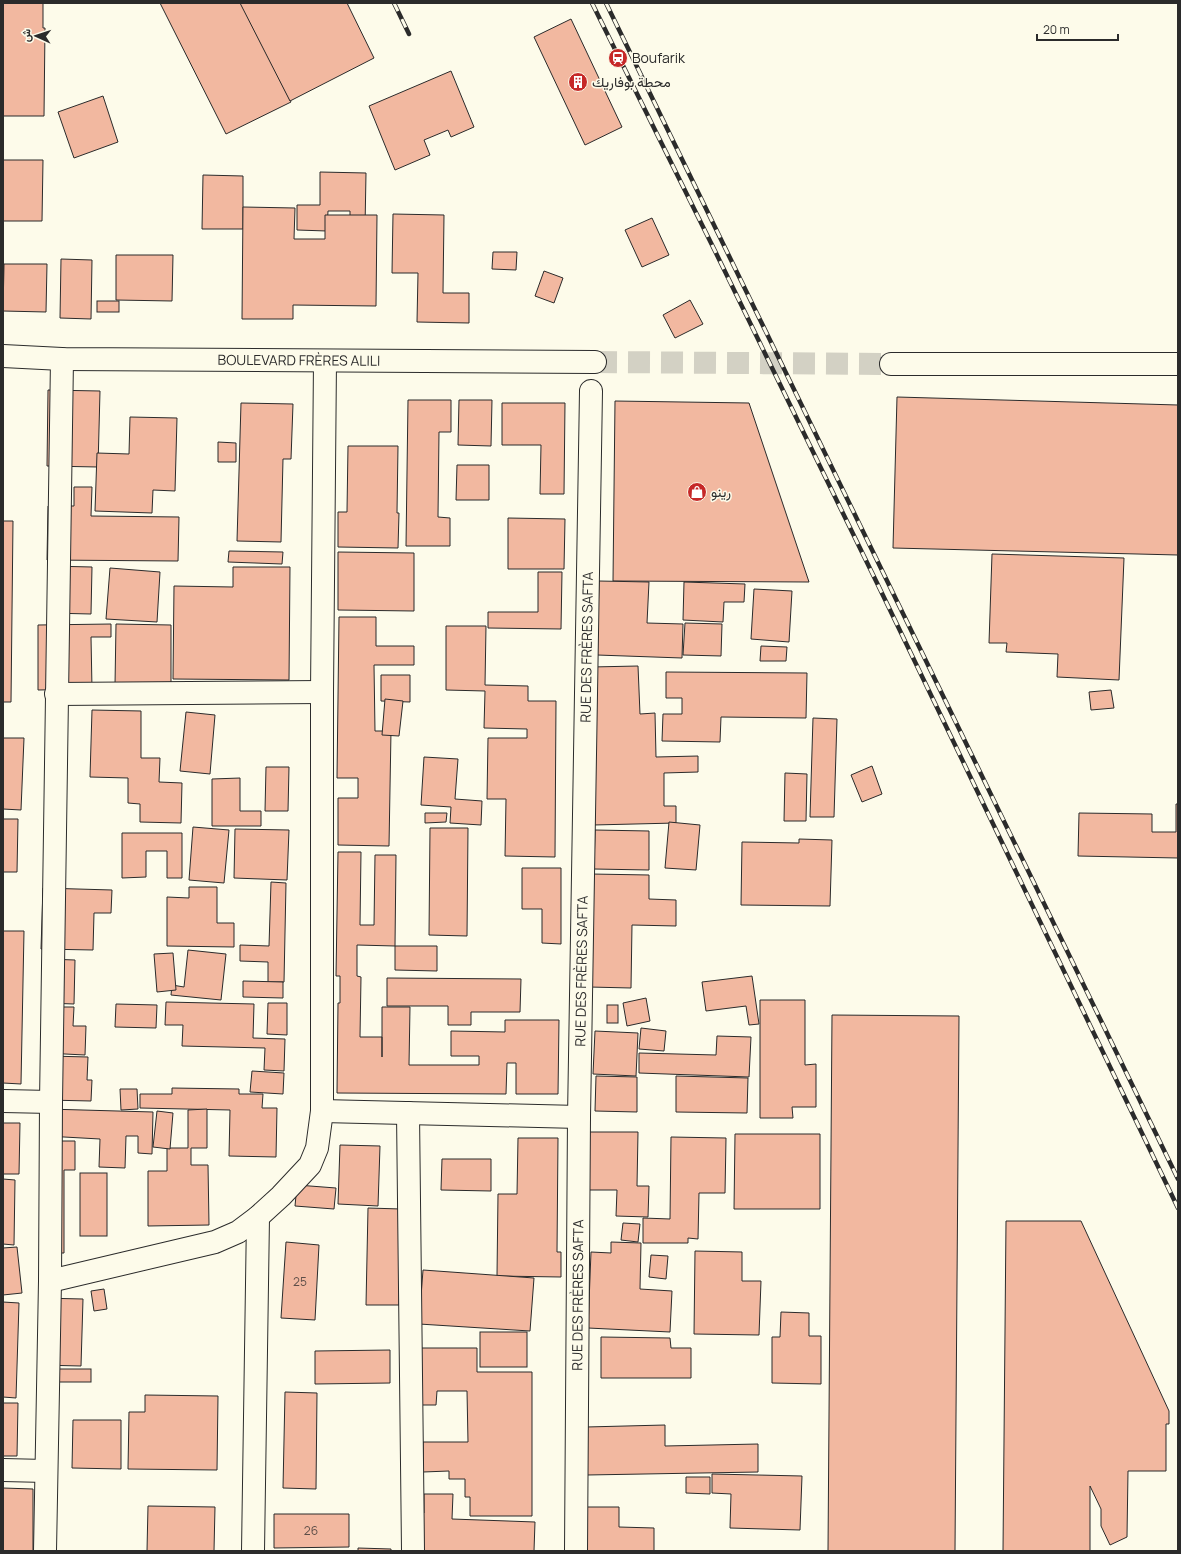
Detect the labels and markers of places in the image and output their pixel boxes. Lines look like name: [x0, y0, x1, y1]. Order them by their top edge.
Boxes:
station icon: Boufarik: [607, 47, 629, 69]
place label: Boufarik: [632, 48, 686, 67]
building icon: محطة بوفاريك: [567, 71, 589, 93]
place label: محطة بوفاريك: [592, 72, 671, 91]
shop icon: رينو: [686, 481, 708, 503]
place label: رينو: [711, 482, 731, 501]

